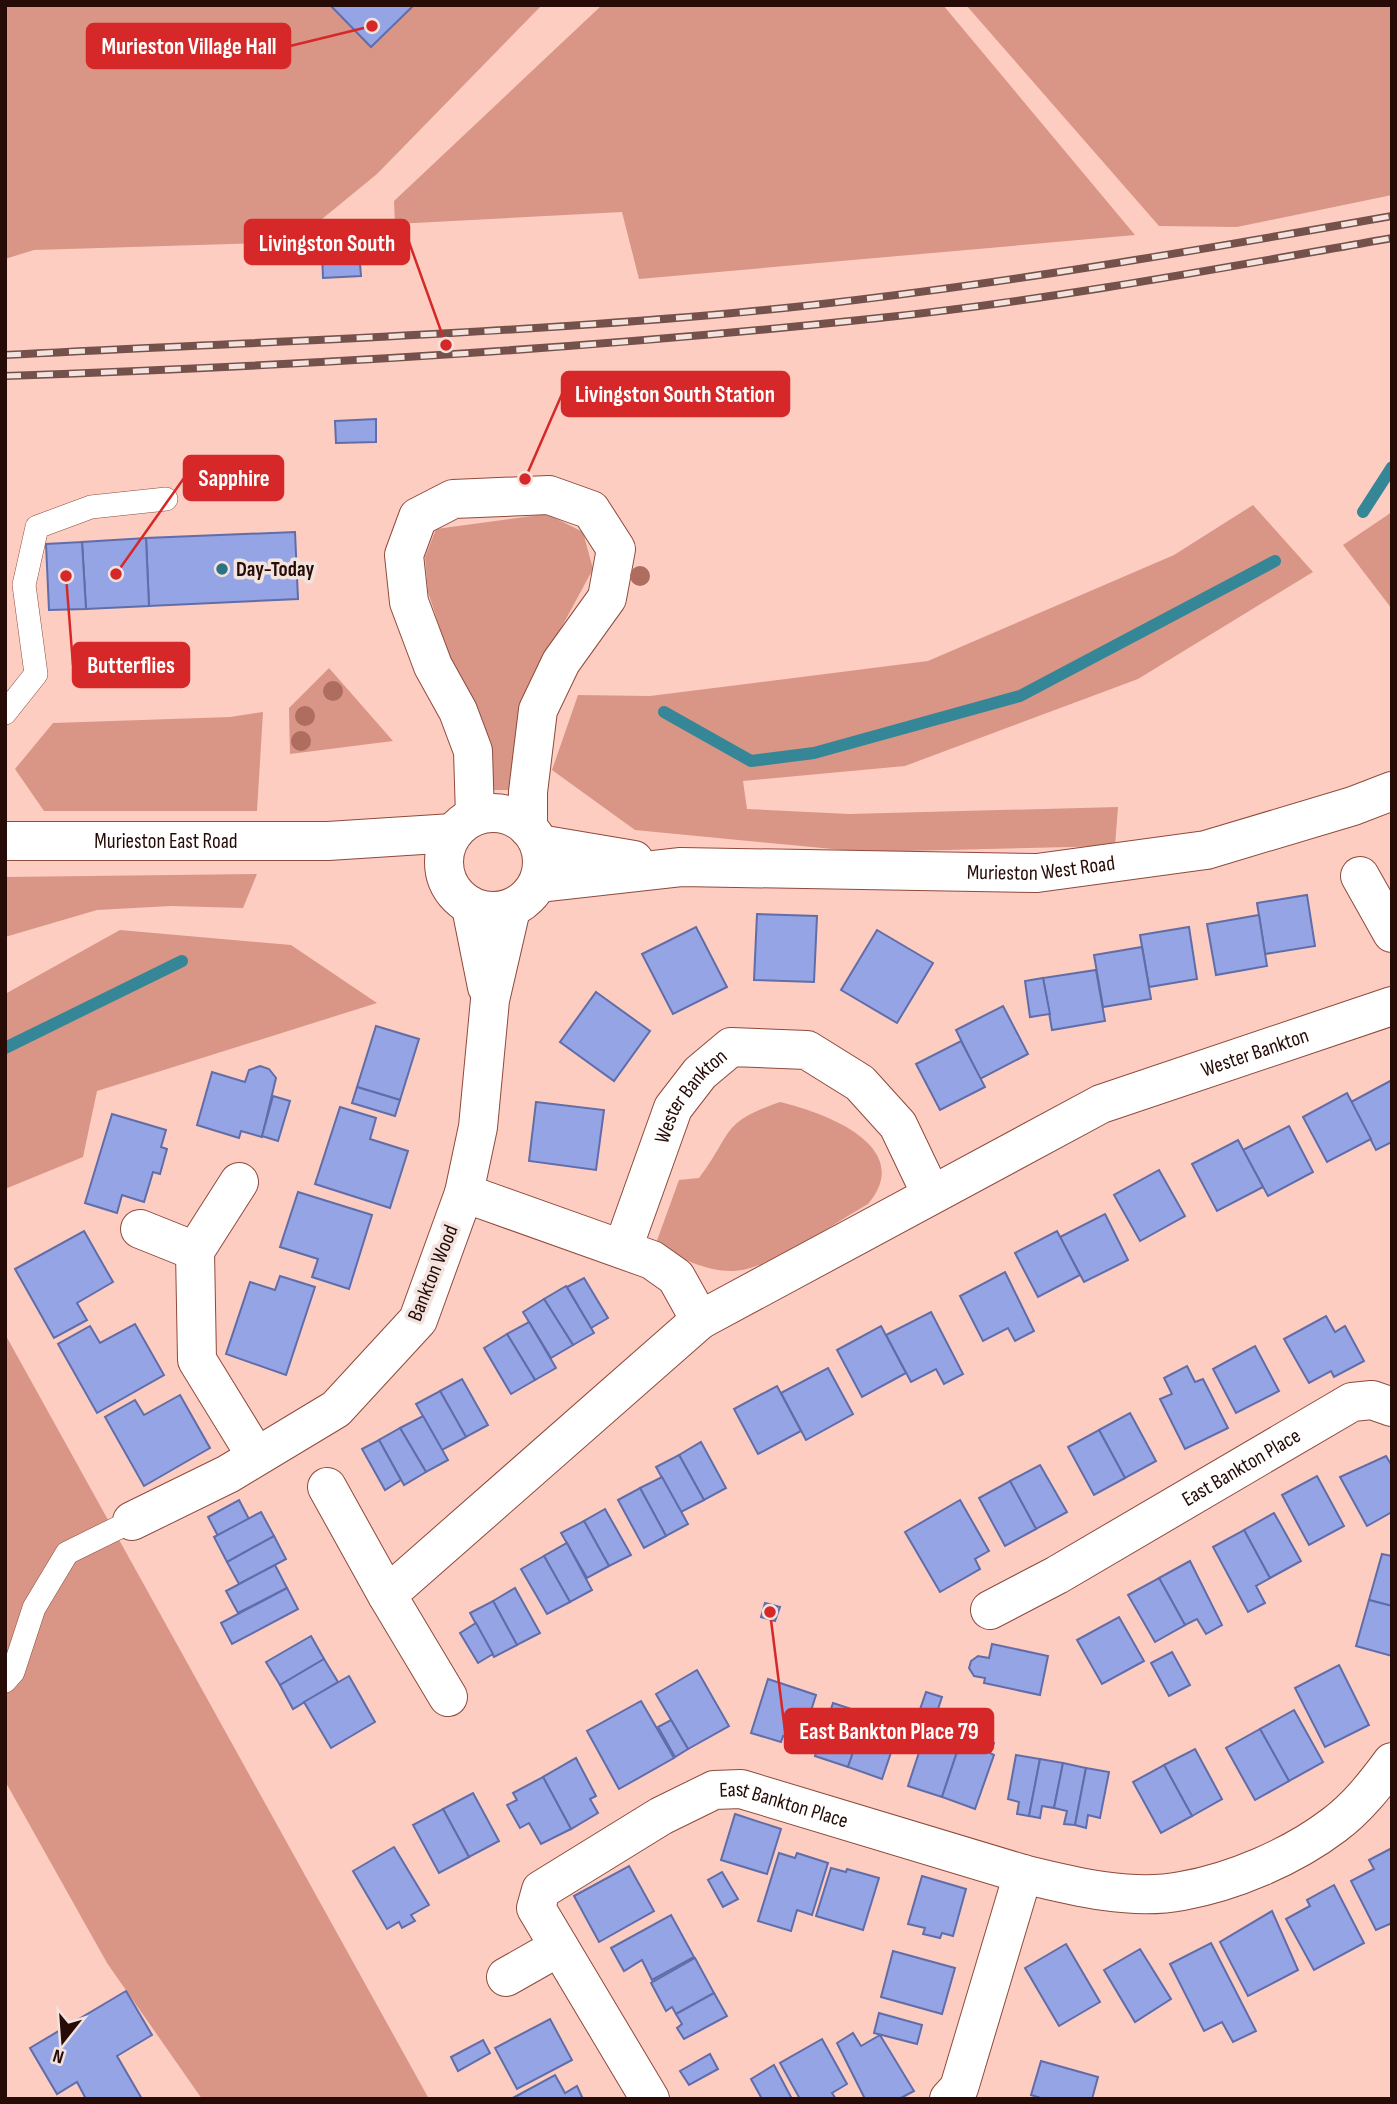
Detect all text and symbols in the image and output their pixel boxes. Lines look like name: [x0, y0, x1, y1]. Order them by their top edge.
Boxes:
callout: Murieston Village Hall: [87, 24, 290, 68]
text: Murieston Village Hall: [102, 33, 276, 61]
callout: Livingston South: [245, 220, 409, 264]
text: Livingston South: [259, 230, 395, 258]
callout: Livingston South Station: [562, 372, 789, 416]
text: Livingston South Station: [575, 381, 775, 409]
callout: Sapphire: [184, 456, 283, 500]
text: Sapphire: [198, 465, 270, 493]
place label: Day-Today: [236, 557, 314, 582]
marker: Day-Today: [214, 561, 230, 577]
callout: Butterflies: [73, 643, 189, 687]
text: Butterflies: [87, 652, 175, 680]
street label: Murieston East Road: [94, 829, 238, 854]
street label: Murieston West Road: [967, 850, 1116, 886]
street label: Wester Bankton: [1198, 1022, 1312, 1082]
street label: Wester Bankton: [649, 1043, 732, 1147]
street label: Bankton Wood: [402, 1221, 464, 1325]
street label: East Bankton Place: [1177, 1423, 1305, 1512]
callout: East Bankton Place 79: [785, 1709, 993, 1753]
text: East Bankton Place 79: [799, 1718, 979, 1746]
street label: East Bankton Place: [719, 1776, 851, 1833]
north arrow: [28, 2006, 98, 2076]
text: N: [50, 2043, 67, 2068]

